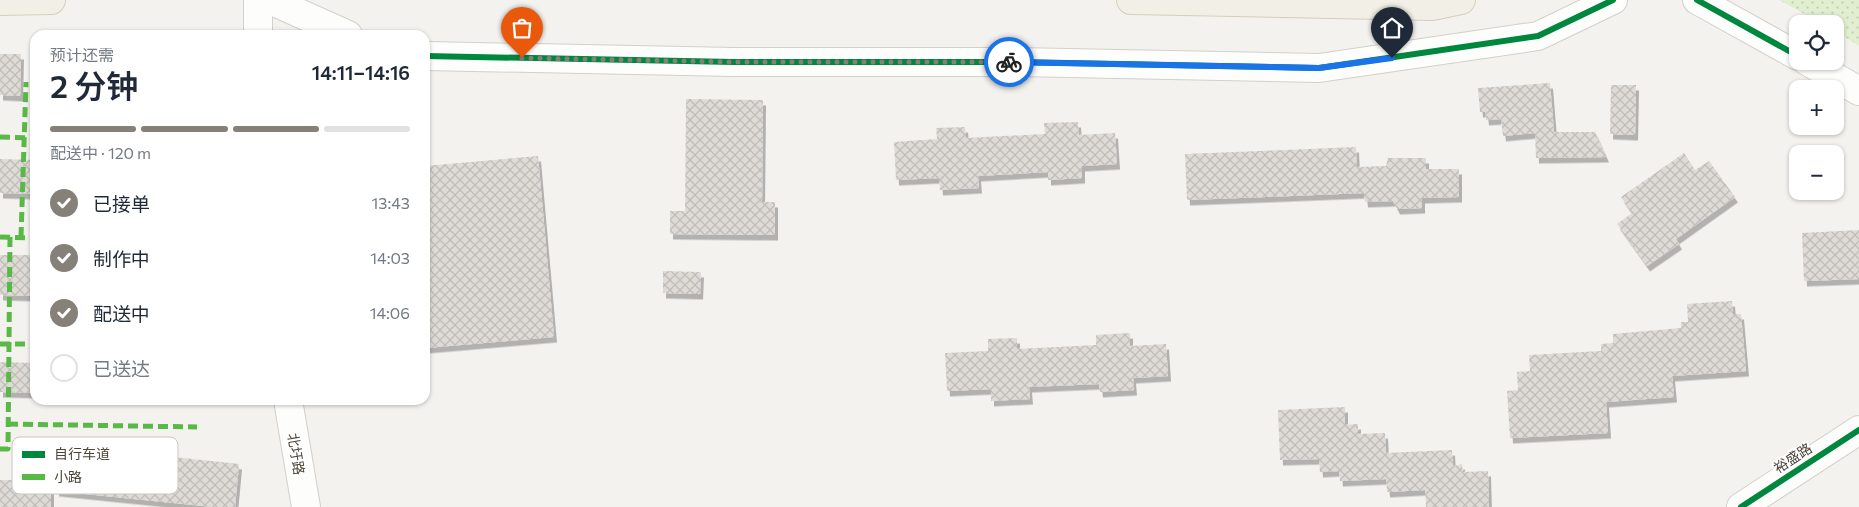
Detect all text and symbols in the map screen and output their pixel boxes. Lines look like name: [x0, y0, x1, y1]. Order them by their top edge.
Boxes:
pin: [501, 7, 543, 58]
pin: [1371, 7, 1413, 58]
icon: bag: [508, 14, 536, 42]
icon: home: [1378, 14, 1406, 42]
map controls: [1789, 15, 1844, 200]
button: locate: [1789, 15, 1844, 70]
courier: [984, 37, 1034, 87]
text: 预计还需: [50, 45, 114, 64]
icon: bike: [995, 48, 1023, 76]
text: 14:11–14:16: [312, 61, 410, 84]
text: 2 分钟: [50, 65, 138, 105]
button: +: [1789, 80, 1844, 135]
text: 配送中 · 120 m: [50, 143, 151, 162]
button: −: [1789, 145, 1844, 200]
icon: check: [50, 189, 78, 217]
text: 已接单: [93, 192, 150, 215]
text: 13:43: [372, 193, 410, 212]
icon: check: [50, 244, 78, 272]
text: 制作中: [93, 247, 150, 270]
text: 14:03: [370, 248, 410, 267]
icon: check: [50, 299, 78, 327]
text: 配送中: [93, 302, 150, 325]
text: 14:06: [370, 303, 410, 322]
text: 已送达: [93, 357, 150, 380]
street label: 北圩路: [285, 432, 308, 476]
legend: [12, 437, 178, 494]
street label: 裕盛路: [1770, 439, 1815, 476]
text: 自行车道: [54, 445, 110, 462]
text: 小路: [54, 468, 82, 485]

